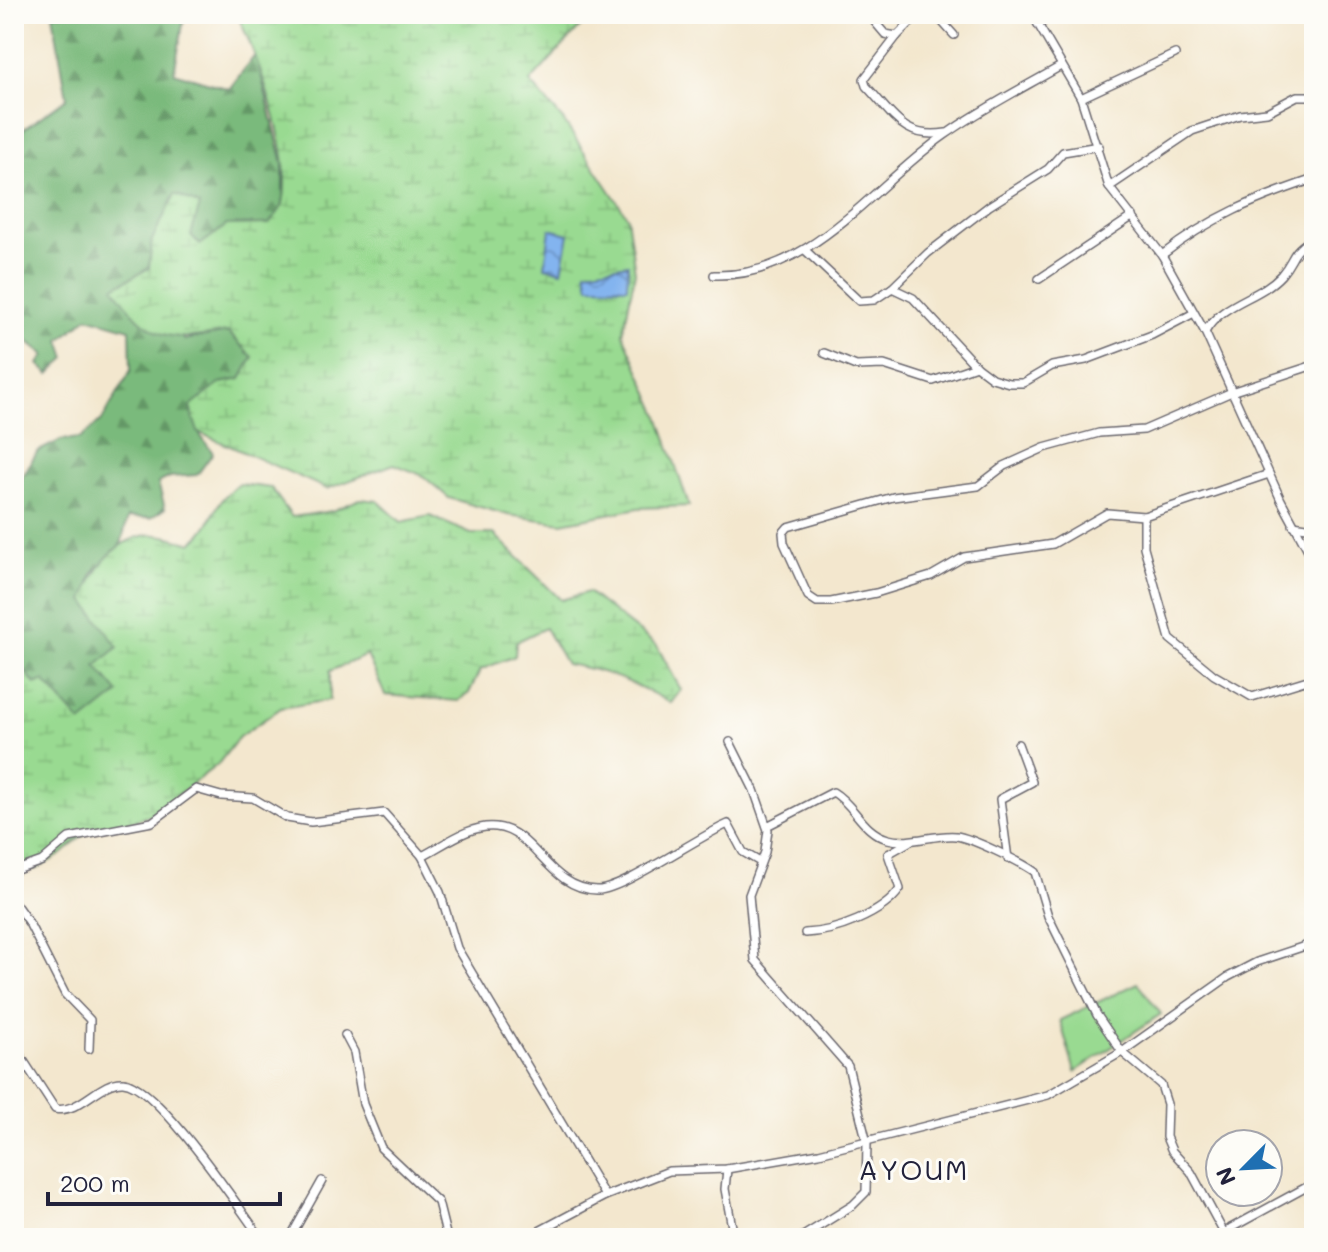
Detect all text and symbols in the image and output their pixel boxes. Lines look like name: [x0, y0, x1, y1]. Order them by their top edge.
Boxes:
north arrow: [1204, 1128, 1284, 1208]
district label: AYOUM: [859, 1151, 969, 1187]
scale bar: [48, 1156, 280, 1206]
text: N: [1209, 1163, 1242, 1190]
text: 200 m: [60, 1167, 130, 1198]

